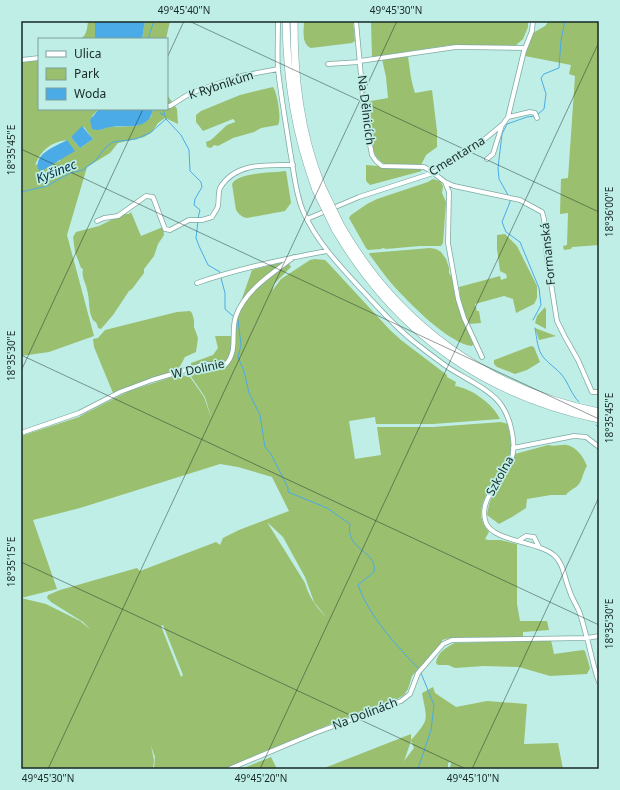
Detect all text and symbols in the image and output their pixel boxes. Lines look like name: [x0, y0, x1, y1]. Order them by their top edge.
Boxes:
text: 49°45'40"N: [158, 3, 210, 17]
text: 49°45'30"N: [370, 3, 422, 17]
legend: [38, 38, 168, 110]
text: Ulica: [74, 45, 101, 62]
text: Park: [74, 65, 100, 82]
street label: K Rybníkům: [186, 66, 255, 103]
street label: Na Dělnicích: [354, 74, 379, 146]
text: Woda: [74, 85, 106, 102]
text: 18°35'45"E: [4, 125, 18, 175]
street label: Cmentarna: [425, 132, 488, 180]
water label: Kyšinec: [33, 155, 79, 187]
text: 18°36'00"E: [602, 187, 616, 237]
street label: Formanská: [536, 222, 559, 286]
text: 18°35'30"E: [4, 331, 18, 381]
street label: W Dolinie: [170, 355, 226, 382]
text: 18°35'45"E: [602, 393, 616, 443]
street label: Szkolna: [482, 453, 517, 499]
text: 18°35'15"E: [4, 537, 18, 587]
text: 18°35'30"E: [602, 599, 616, 649]
street label: Na Dolinách: [330, 693, 400, 734]
text: 49°45'30"N: [22, 771, 74, 785]
text: 49°45'20"N: [235, 771, 287, 785]
text: 49°45'10"N: [447, 771, 499, 785]

